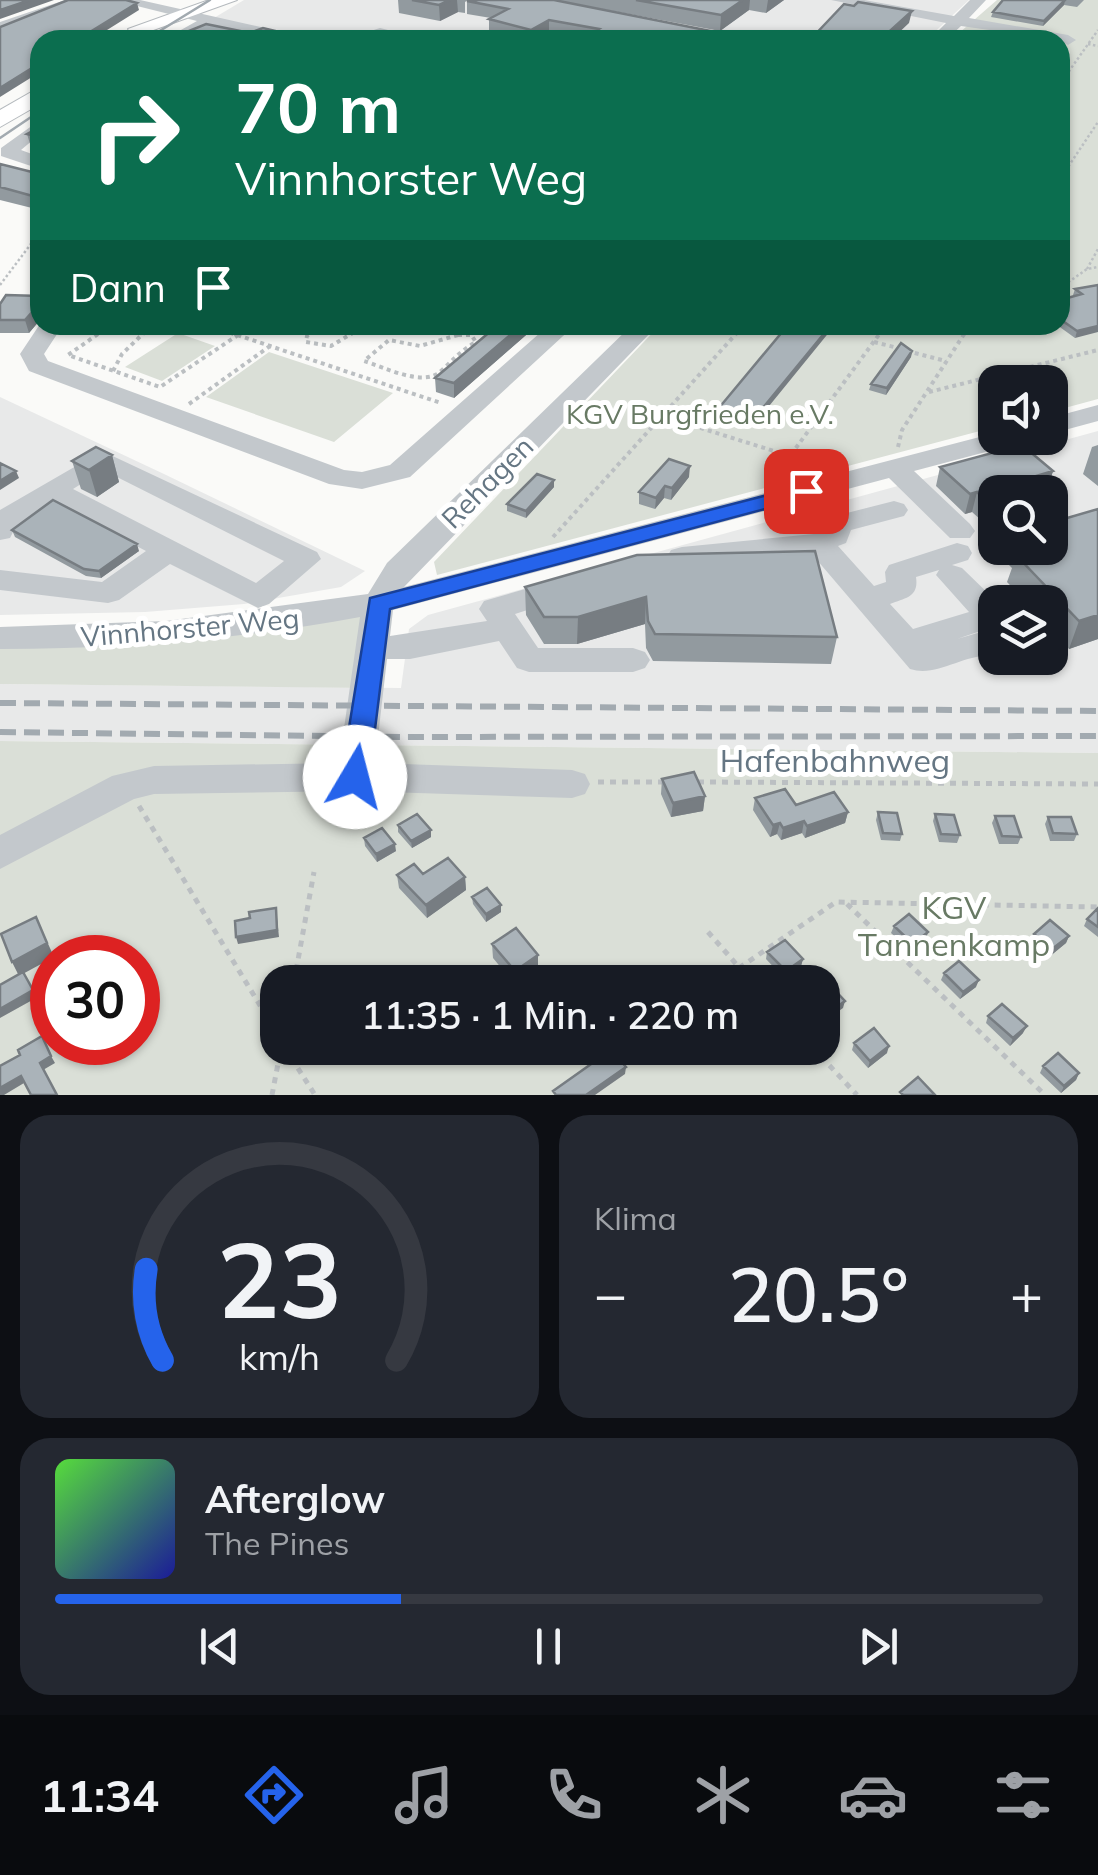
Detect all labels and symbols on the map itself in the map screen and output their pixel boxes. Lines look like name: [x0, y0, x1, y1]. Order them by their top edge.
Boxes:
park label: KGV Burgfrieden e.V.: [566, 396, 834, 431]
street label: Rehagen: [434, 429, 540, 535]
pin: [764, 449, 849, 534]
street label: Vinnhorster Weg: [79, 600, 301, 654]
position arrow: [303, 725, 407, 829]
street label: Hafenbahnweg: [720, 740, 950, 780]
park label: KGV Tannenkamp: [858, 887, 1050, 964]
speed limit sign: 30: [30, 935, 160, 1065]

